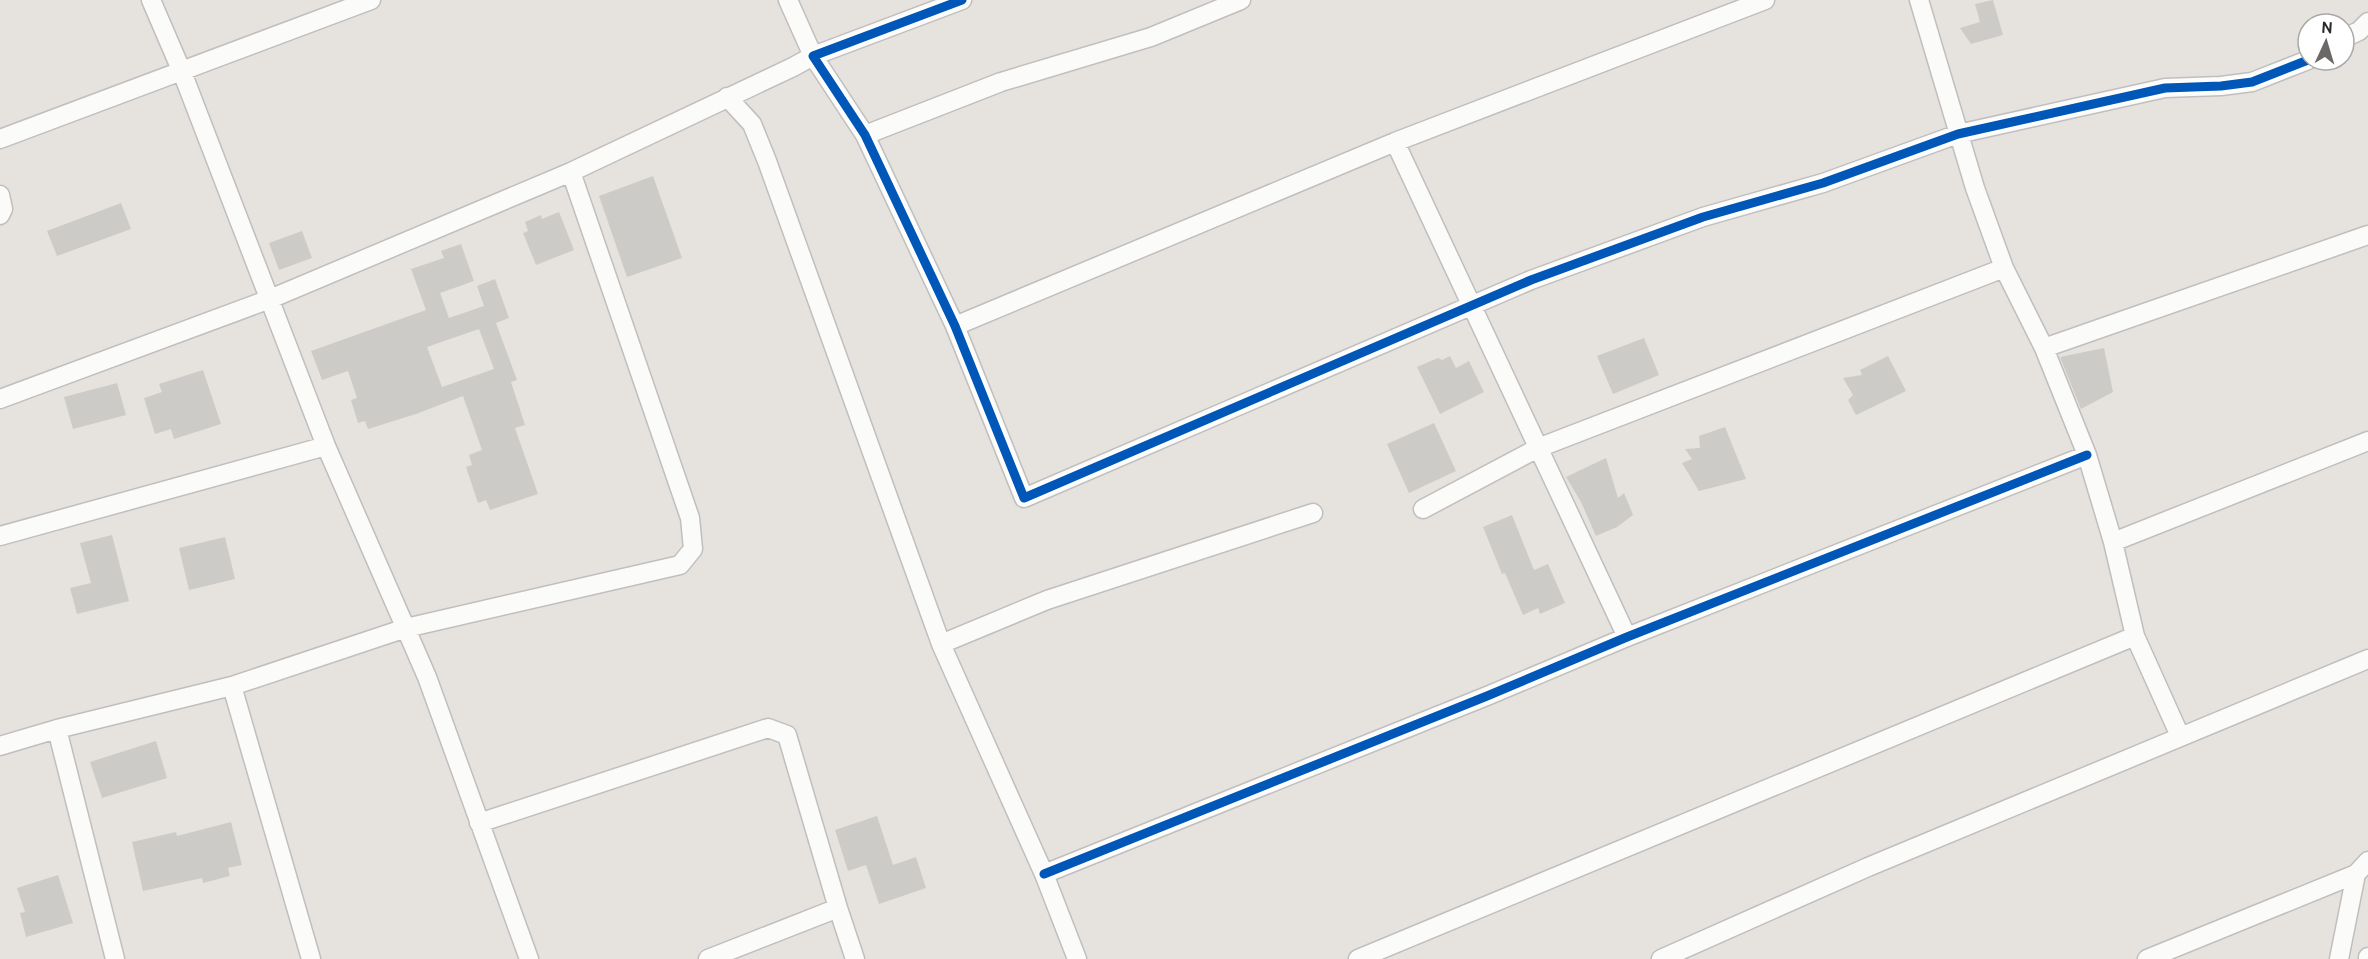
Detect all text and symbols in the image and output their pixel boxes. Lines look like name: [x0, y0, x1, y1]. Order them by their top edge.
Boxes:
north arrow: [2296, 12, 2356, 72]
text: N: [2321, 18, 2333, 37]

